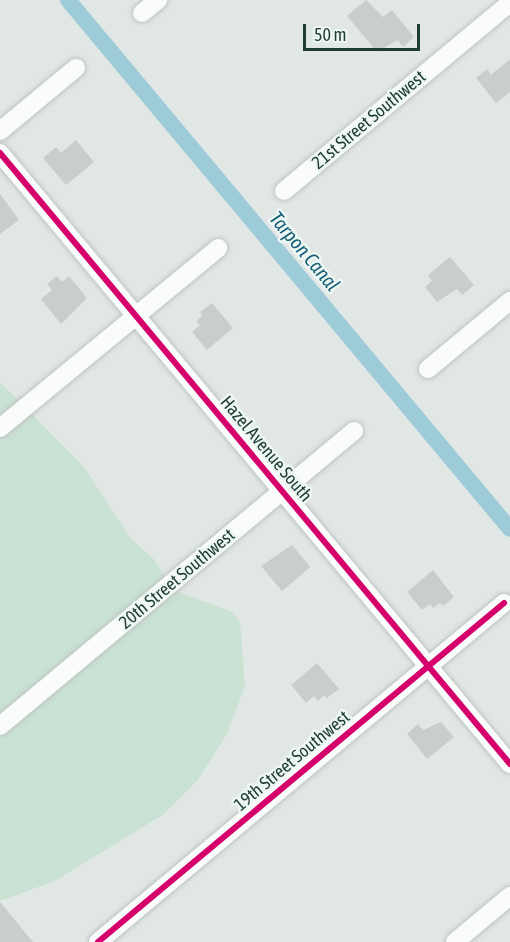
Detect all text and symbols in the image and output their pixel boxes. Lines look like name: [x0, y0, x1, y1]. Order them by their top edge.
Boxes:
scale bar: [306, 12, 423, 50]
text: 50 m: [314, 24, 346, 45]
street label: 21st Street Southwest: [308, 66, 430, 174]
water label: Tarpon Canal: [265, 206, 345, 296]
street label: Hazel Avenue South: [215, 392, 317, 506]
street label: 20th Street Southwest: [115, 524, 239, 634]
street label: 19th Street Southwest: [230, 706, 354, 816]

